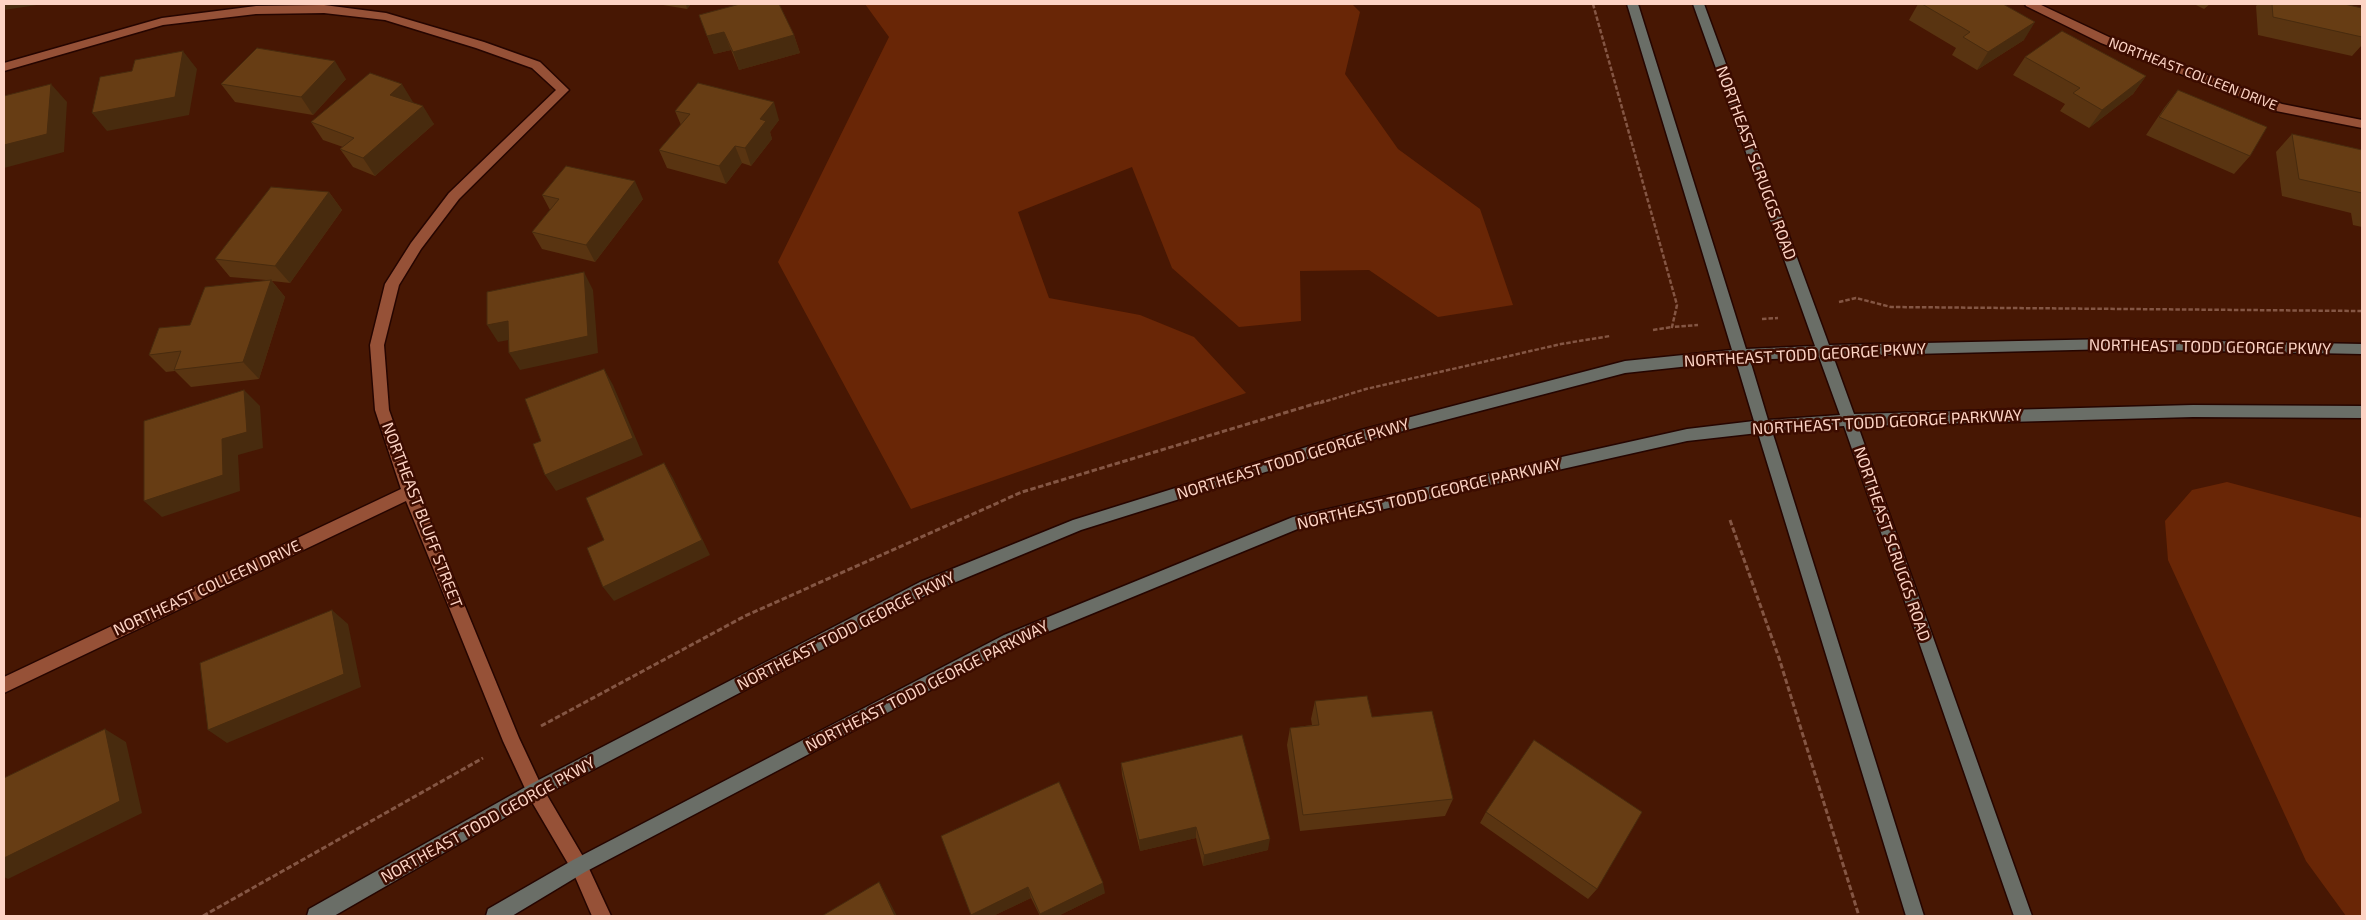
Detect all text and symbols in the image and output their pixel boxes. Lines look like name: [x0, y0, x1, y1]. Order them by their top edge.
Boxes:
street label: NORTHEAST COLLEEN DRIVE: [2106, 34, 2280, 114]
street label: NORTHEAST SCRUGGS ROAD: [1712, 63, 1800, 263]
street label: NORTHEAST TODD GEORGE PKWY: [2089, 335, 2331, 359]
street label: NORTHEAST TODD GEORGE PKWY: [1684, 339, 1926, 371]
street label: NORTHEAST TODD GEORGE PARKWAY: [1752, 405, 2022, 439]
street label: NORTHEAST TODD GEORGE PKWY: [1174, 414, 1412, 504]
street label: NORTHEAST BLUFF STREET: [378, 420, 466, 610]
street label: NORTHEAST SCRUGGS ROAD: [1850, 444, 1934, 644]
street label: NORTHEAST TODD GEORGE PARKWAY: [1295, 454, 1563, 534]
street label: NORTHEAST COLLEEN DRIVE: [110, 536, 304, 640]
street label: NORTHEAST TODD GEORGE PKWY: [734, 567, 958, 695]
street label: NORTHEAST TODD GEORGE PARKWAY: [802, 616, 1052, 756]
street label: NORTHEAST TODD GEORGE PKWY: [377, 753, 599, 887]

